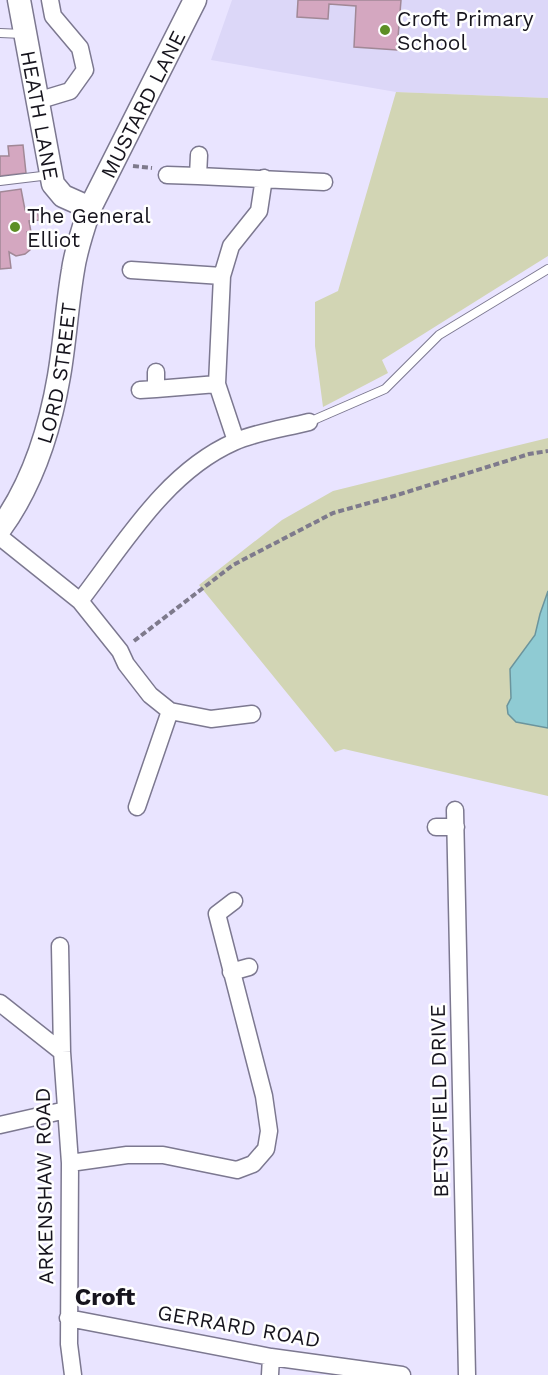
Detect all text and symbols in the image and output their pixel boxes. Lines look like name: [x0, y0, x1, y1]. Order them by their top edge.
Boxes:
place label: Croft Primary School: [397, 6, 534, 55]
marker: Croft Primary School: [378, 23, 392, 37]
street label: MUSTARD LANE: [95, 26, 190, 182]
street label: HEATH LANE: [16, 48, 64, 182]
place label: The General Elliot: [27, 203, 151, 252]
marker: The General Elliot: [8, 220, 22, 234]
street label: LORD STREET: [31, 301, 81, 447]
street label: BETSYFIELD DRIVE: [425, 1004, 453, 1198]
street label: ARKENSHAW ROAD: [30, 1087, 58, 1285]
district label: Croft: [75, 1283, 136, 1311]
street label: GERRARD ROAD: [156, 1299, 322, 1353]

